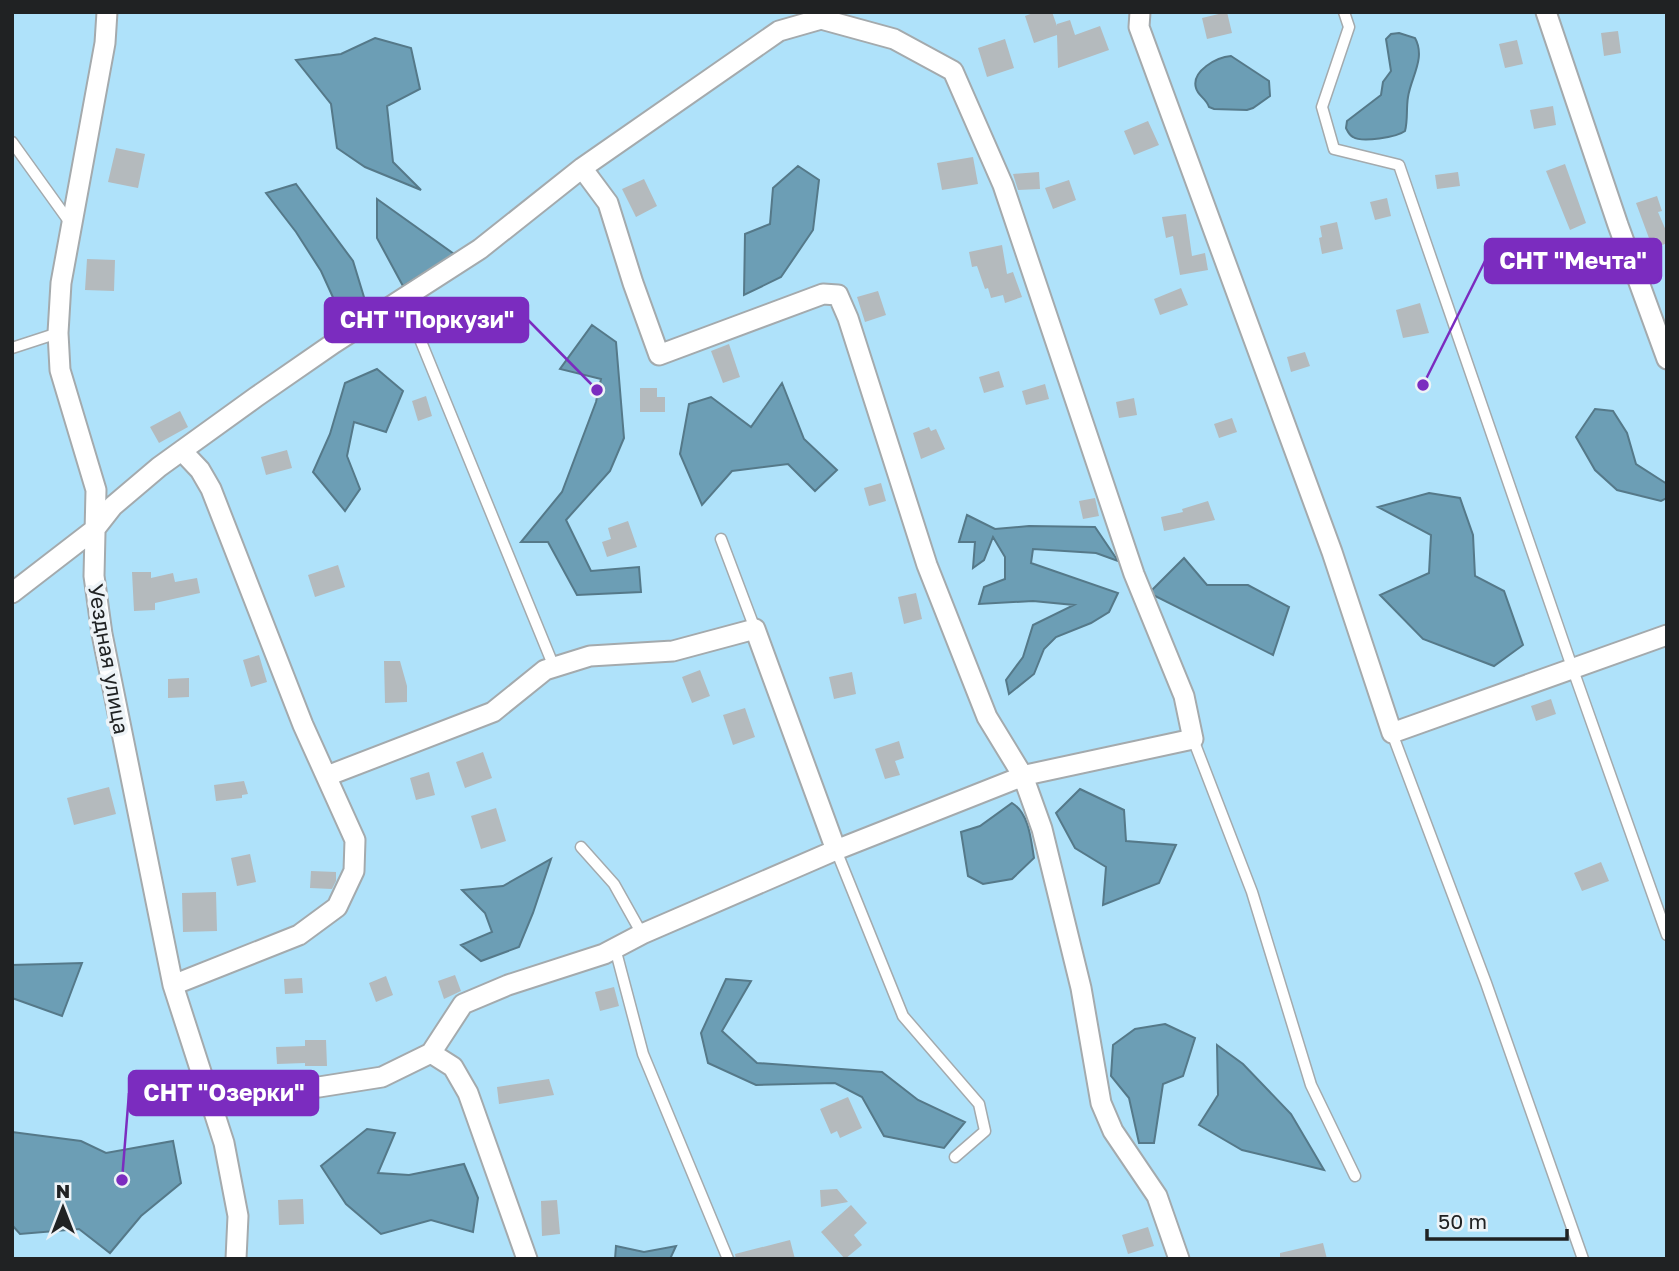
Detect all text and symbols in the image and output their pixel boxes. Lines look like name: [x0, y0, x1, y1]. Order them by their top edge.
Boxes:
callout: СНТ "Мечта": [1485, 239, 1661, 283]
text: СНТ "Мечта": [1499, 246, 1647, 274]
callout: СНТ "Поркузи": [325, 298, 528, 342]
text: СНТ "Поркузи": [340, 305, 514, 333]
street label: Уездная улица: [83, 582, 135, 736]
callout: СНТ "Озерки": [129, 1071, 318, 1115]
text: СНТ "Озерки": [143, 1078, 305, 1106]
north arrow: [28, 1173, 98, 1243]
text: N: [56, 1179, 70, 1202]
scale bar: [1427, 1198, 1567, 1242]
text: 50 m: [1438, 1208, 1487, 1234]

